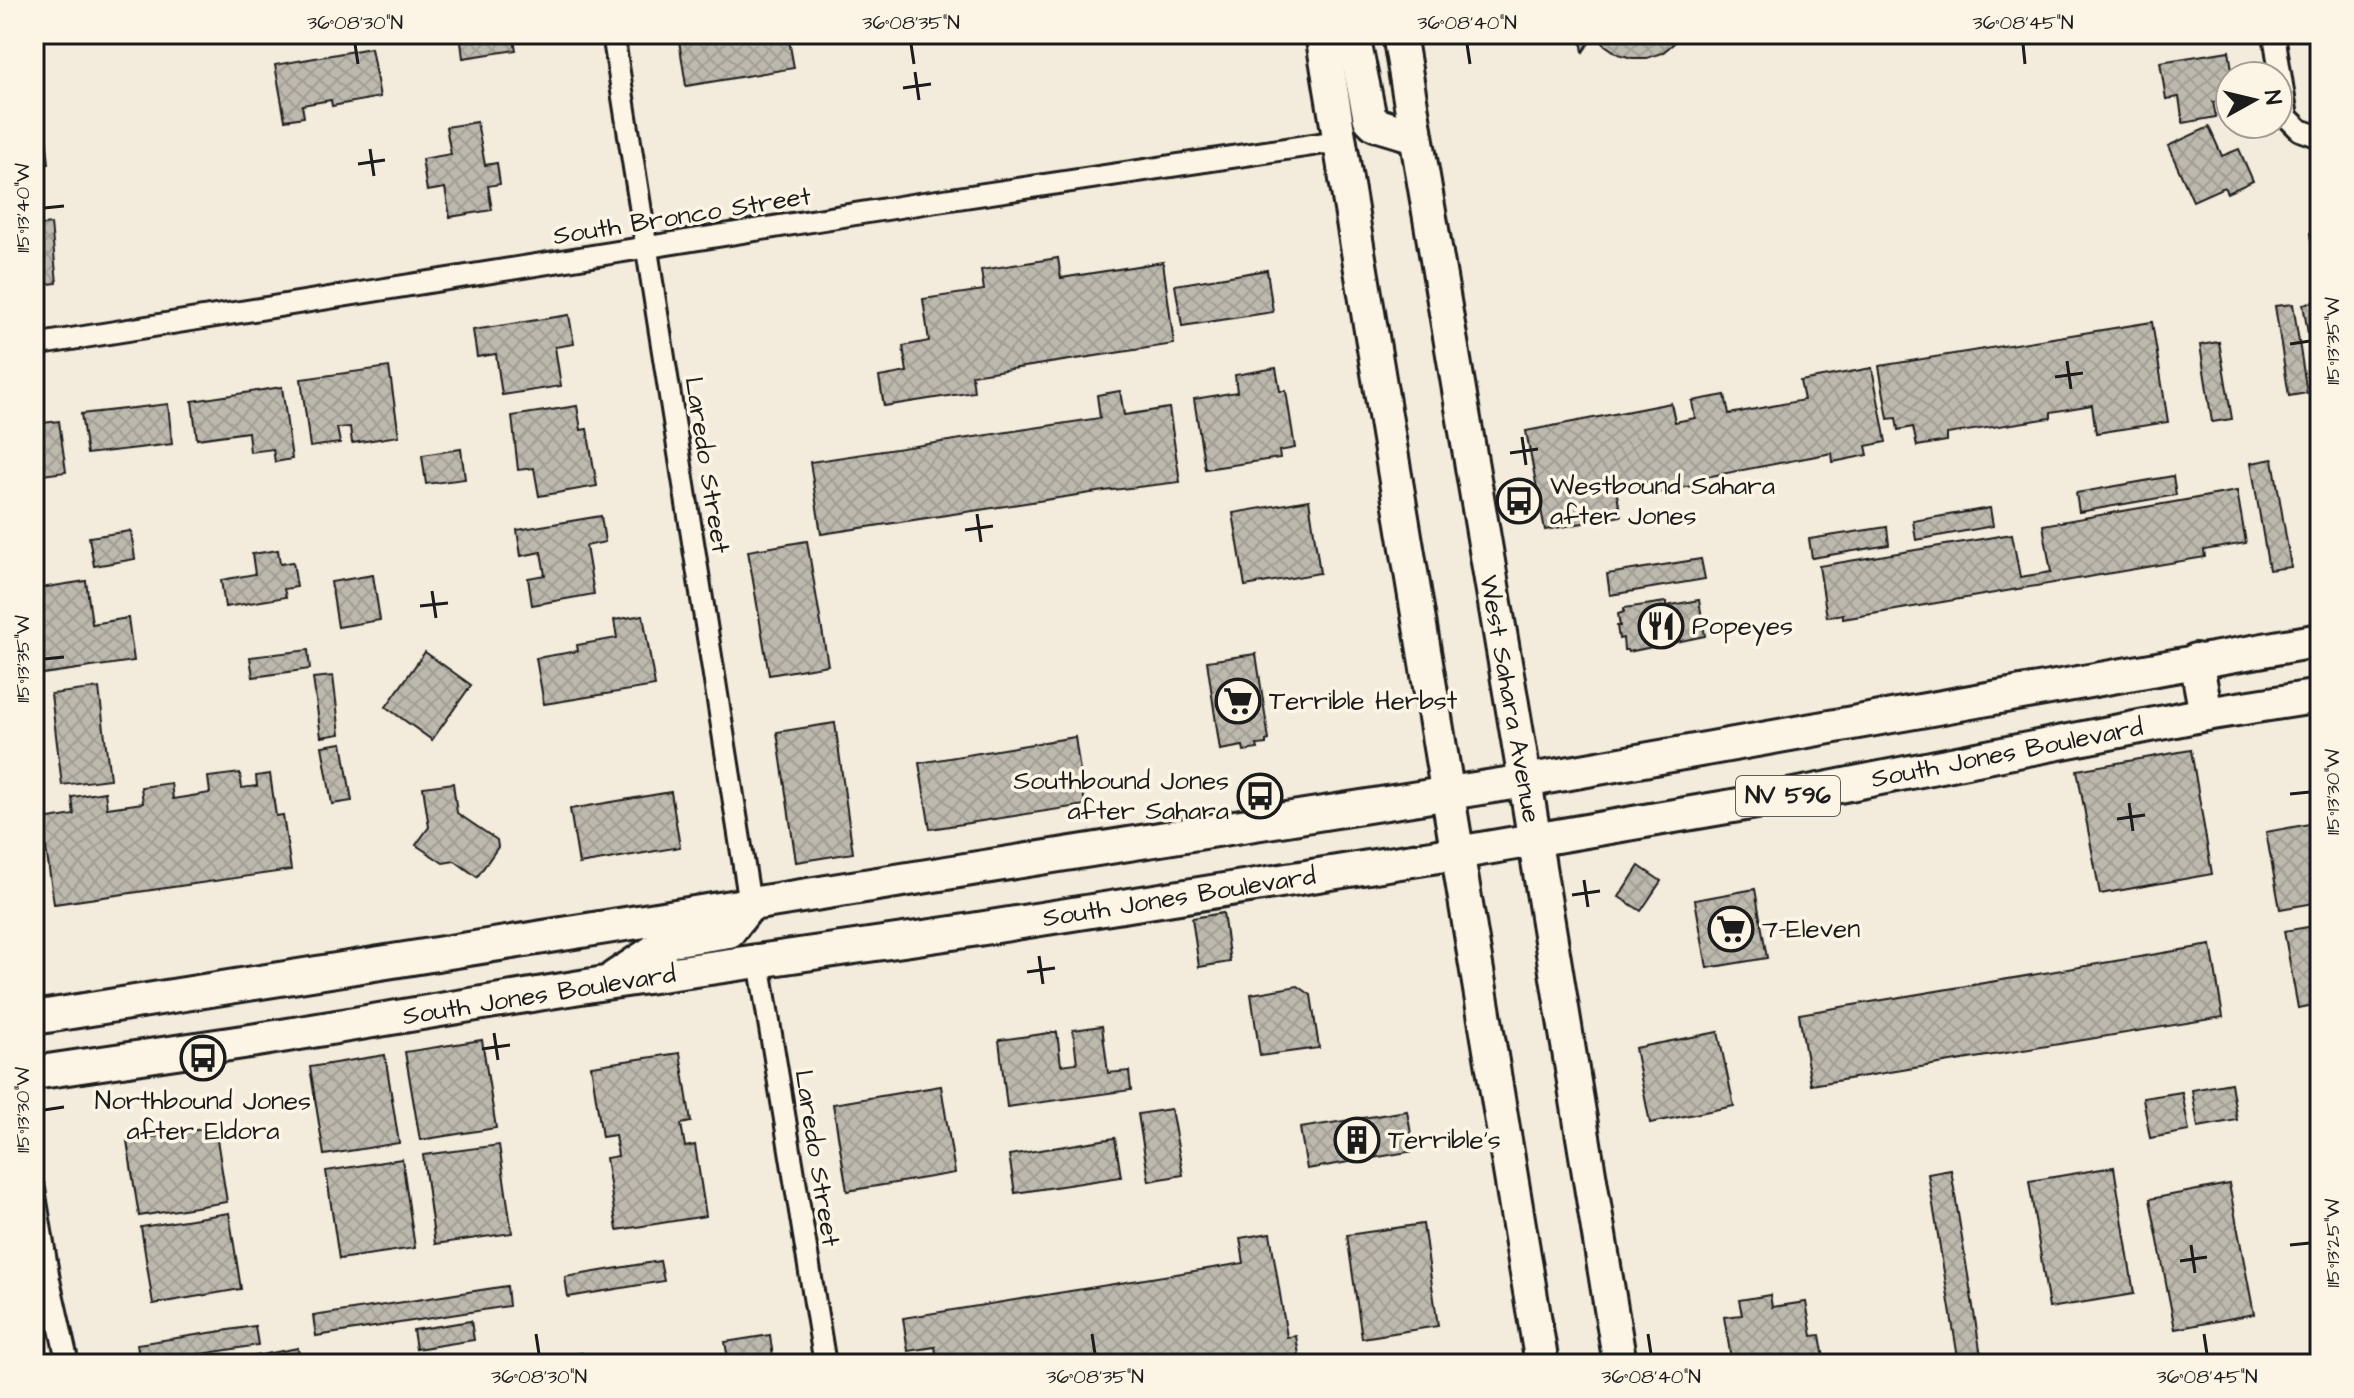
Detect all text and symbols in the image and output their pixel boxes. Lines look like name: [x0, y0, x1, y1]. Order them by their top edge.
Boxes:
text: 36°08'30"N: [307, 9, 403, 37]
text: 36°08'35"N: [862, 9, 960, 37]
text: 36°08'40"N: [1417, 9, 1517, 37]
text: 36°08'45"N: [1973, 9, 2073, 37]
north arrow: [2214, 60, 2294, 140]
text: N: [2256, 88, 2289, 107]
text: 115°13'40"W: [9, 163, 37, 253]
street label: South Bronco Street: [551, 178, 814, 254]
text: 115°13'35"W: [2319, 297, 2347, 385]
street label: Laredo Street: [675, 374, 739, 556]
place label: Westbound Sahara after Jones: [1550, 468, 1775, 534]
bus stop icon: Westbound Sahara after Jones: [1495, 477, 1543, 525]
street label: West Sahara Avenue: [1470, 572, 1550, 826]
restaurant icon: Popeyes: [1637, 602, 1685, 650]
place label: Popeyes: [1692, 608, 1793, 646]
text: 115°13'35"W: [9, 615, 37, 703]
supermarket icon: Terrible Herbst: [1214, 677, 1262, 725]
place label: Terrible Herbst: [1269, 683, 1458, 719]
street label: South Jones Boulevard: [1868, 709, 2146, 797]
text: 115°13'30"W: [2319, 749, 2347, 835]
place label: Southbound Jones after Sahara: [1013, 763, 1229, 829]
bus stop icon: Southbound Jones after Sahara: [1236, 772, 1284, 820]
road number: NV 596: [1736, 776, 1840, 816]
street label: South Jones Boulevard: [1040, 858, 1318, 936]
supermarket icon: 7-Eleven: [1707, 905, 1755, 953]
place label: 7-Eleven: [1762, 911, 1860, 947]
street label: South Jones Boulevard: [400, 956, 678, 1034]
bus stop icon: Northbound Jones after Eldora: [179, 1034, 227, 1082]
text: 115°13'30"W: [9, 1067, 37, 1153]
street label: Laredo Street: [785, 1067, 849, 1249]
place label: Northbound Jones after Eldora: [95, 1083, 311, 1149]
building icon: Terrible's: [1333, 1116, 1381, 1164]
place label: Terrible's: [1388, 1122, 1501, 1158]
text: 115°13'25"W: [2319, 1198, 2347, 1287]
text: 36°08'30"N: [491, 1363, 587, 1391]
text: 36°08'35"N: [1046, 1363, 1144, 1391]
text: 36°08'40"N: [1601, 1363, 1701, 1391]
text: 36°08'45"N: [2157, 1363, 2257, 1391]

